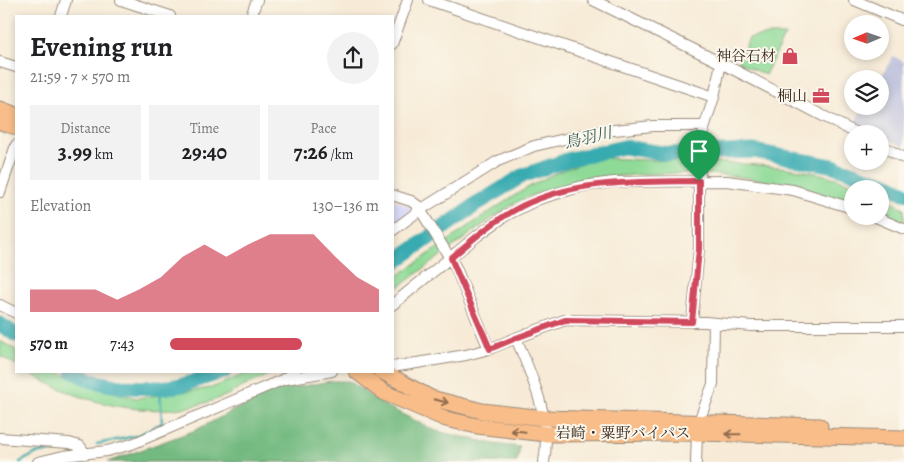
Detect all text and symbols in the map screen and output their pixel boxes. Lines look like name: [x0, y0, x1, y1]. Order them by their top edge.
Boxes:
north arrow: [844, 15, 889, 60]
map controls: [844, 15, 889, 225]
text: Evening run: [30, 28, 173, 66]
button: share: [327, 32, 379, 84]
place label: 神谷石材: [716, 46, 776, 66]
shop icon: 神谷石材: [780, 46, 800, 66]
text: 21:59 · 7 × 570 m: [30, 66, 130, 88]
button: layers: [844, 70, 889, 115]
place label: 桐山: [777, 86, 807, 106]
office icon: 桐山: [811, 86, 831, 106]
text: Distance: [60, 119, 111, 138]
text: Time: [190, 119, 219, 138]
text: Pace: [311, 119, 336, 138]
water label: 鳥羽川: [562, 121, 616, 154]
button: +: [844, 125, 889, 170]
pin: [678, 130, 720, 181]
icon: arrive: [685, 137, 713, 165]
text: 3.99: [58, 138, 92, 166]
text: 29:40: [182, 138, 227, 166]
text: 7:26: [294, 138, 327, 166]
text: km: [92, 145, 113, 164]
text: /km: [327, 145, 353, 164]
button: −: [844, 180, 889, 225]
text: Elevation: [30, 195, 91, 217]
text: 130–136 m: [313, 195, 379, 217]
text: 570 m: [30, 333, 68, 355]
text: 7:43: [110, 333, 134, 355]
one-way arrow: [433, 397, 449, 406]
street label: 岩崎・粟野バイパス: [556, 423, 690, 443]
one-way arrow: [510, 426, 526, 435]
one-way arrow: [725, 429, 742, 439]

